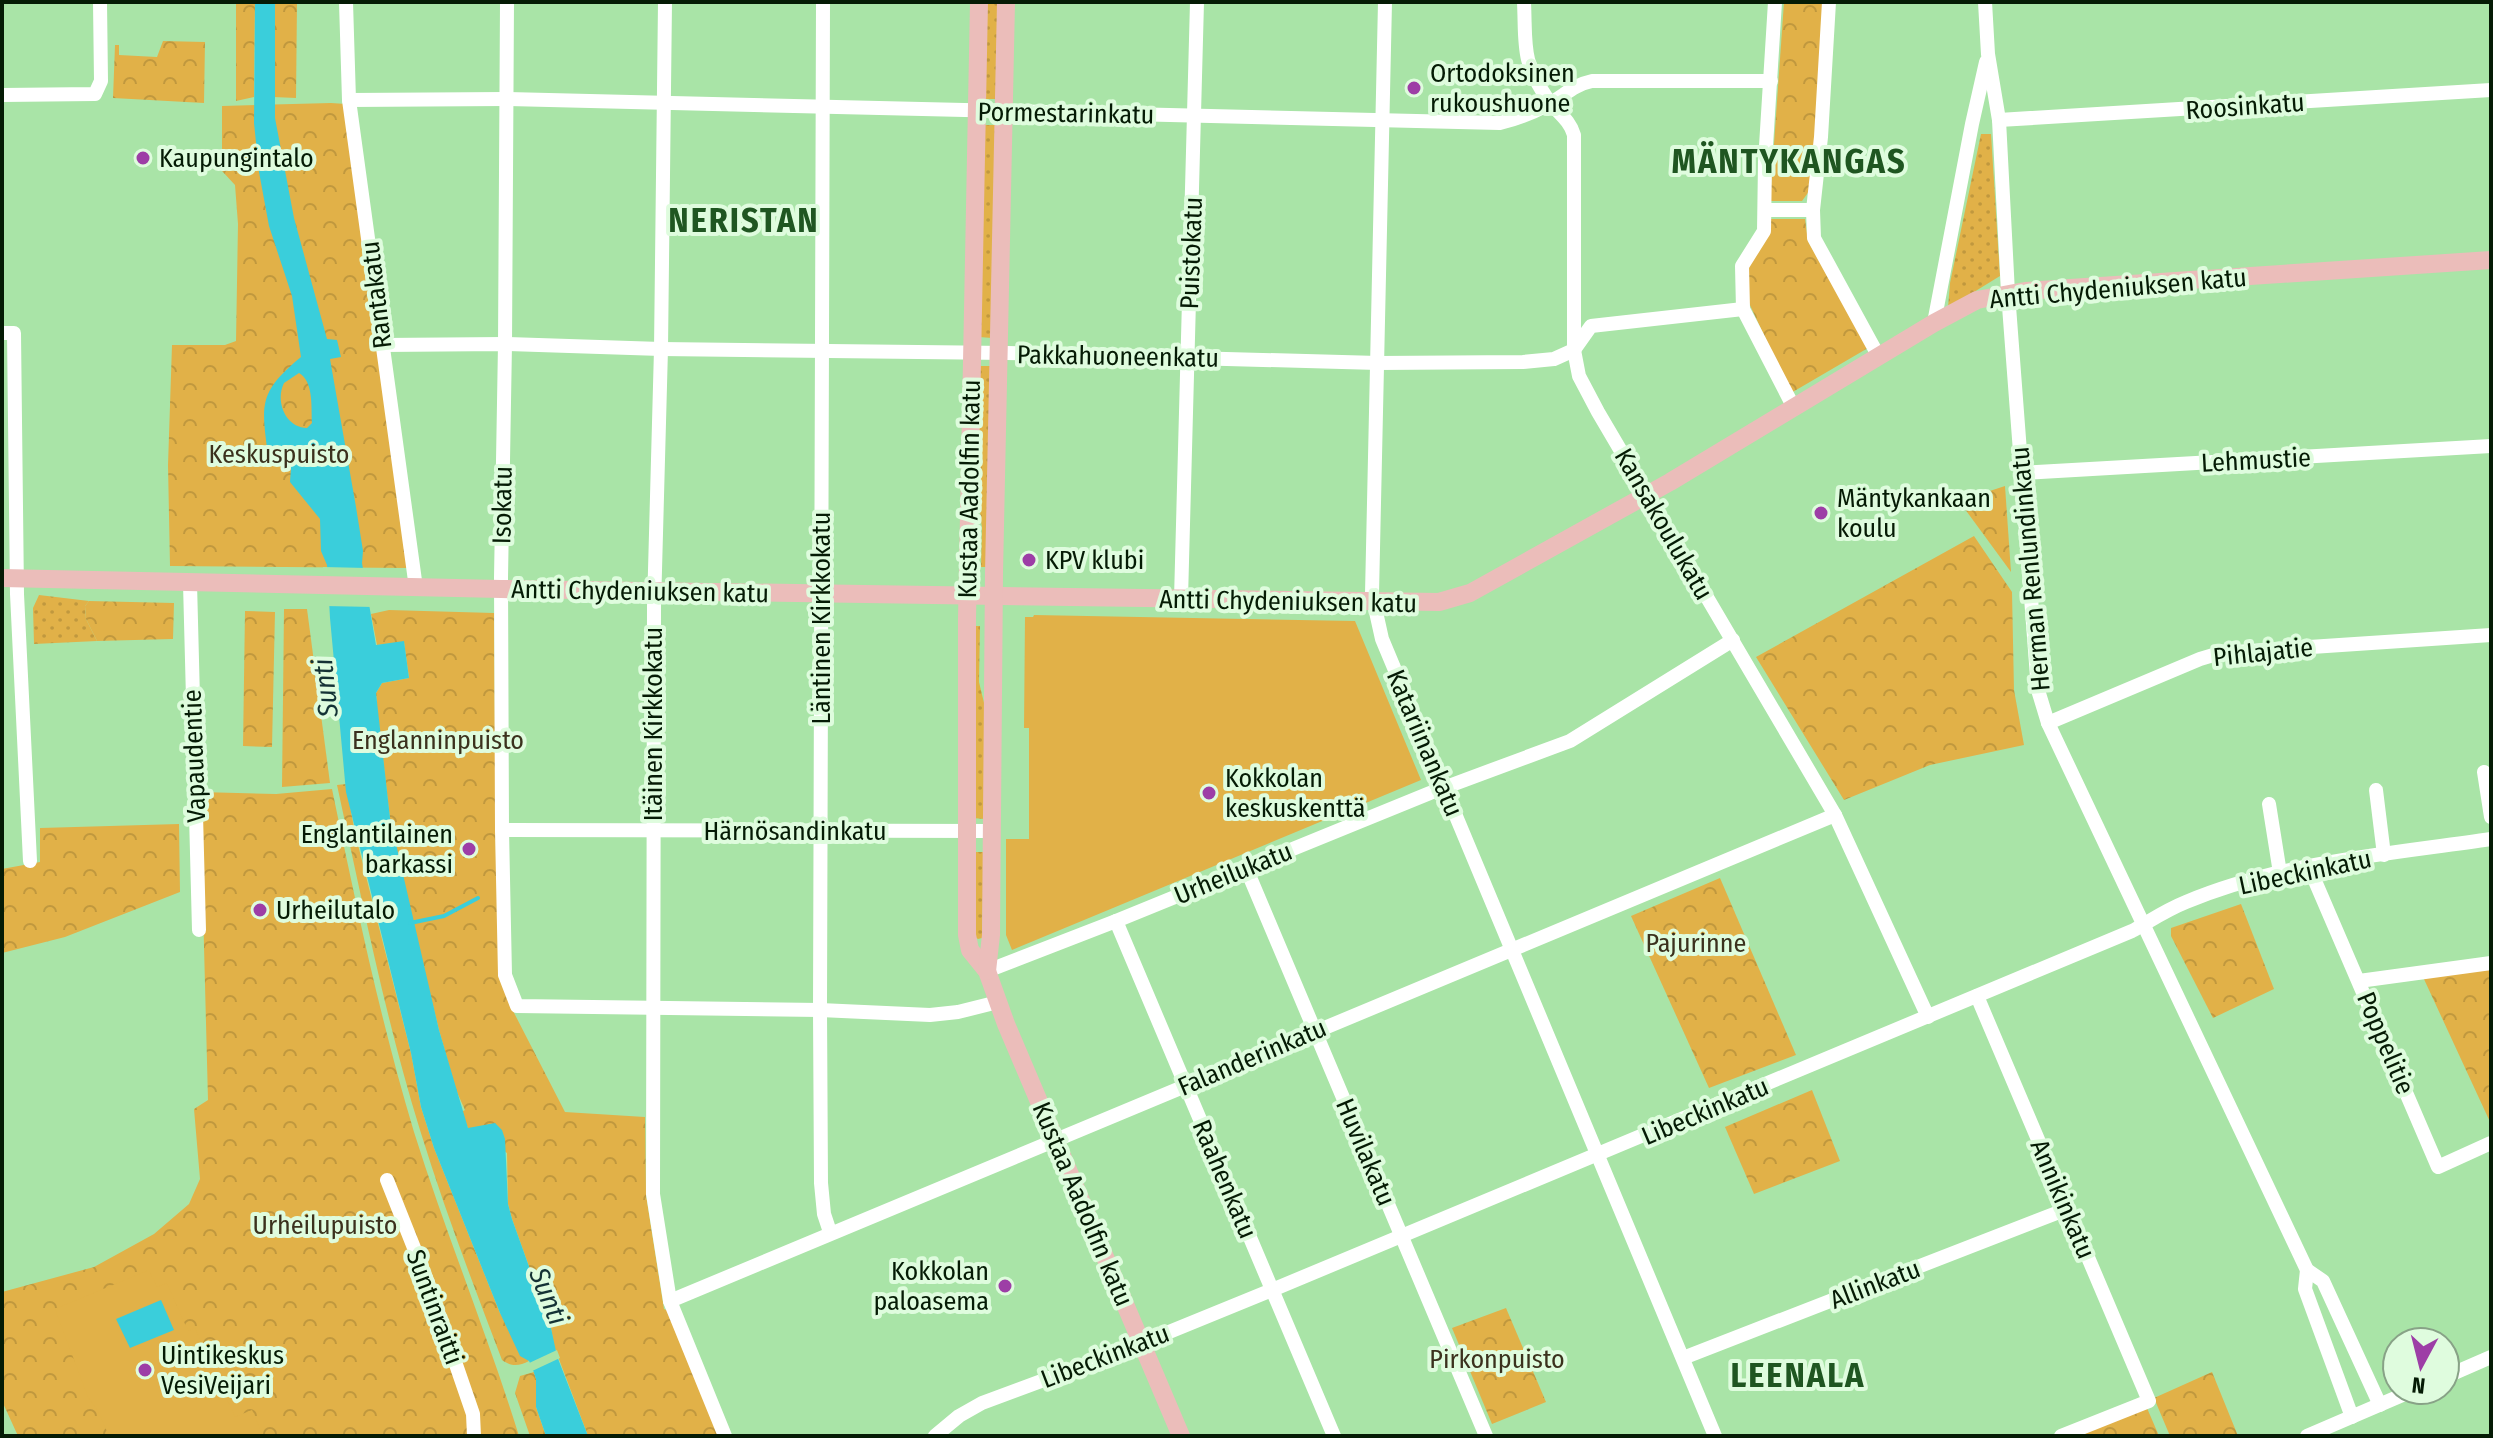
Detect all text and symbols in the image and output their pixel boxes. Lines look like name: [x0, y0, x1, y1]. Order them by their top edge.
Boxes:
place label: Ortodoksinen rukoushuone: [1430, 58, 1575, 119]
marker: Ortodoksinen rukoushuone: [1405, 79, 1423, 97]
street label: Roosinkatu: [2185, 87, 2306, 126]
street label: Pormestarinkatu: [977, 96, 1154, 131]
district label: MÄNTYKANGAS: [1671, 141, 1907, 182]
place label: Kaupungintalo: [159, 143, 314, 174]
marker: Kaupungintalo: [134, 149, 152, 167]
street label: Puistokatu: [1174, 196, 1209, 310]
district label: NERISTAN: [668, 200, 820, 241]
street label: Rantakatu: [355, 239, 398, 350]
street label: Antti Chydeniuksen katu: [1988, 262, 2248, 315]
street label: Pakkahuoneenkatu: [1017, 339, 1219, 374]
street label: Kustaa Aadolfin katu: [952, 379, 987, 599]
park label: Keskuspuisto: [209, 439, 349, 470]
street label: Lehmustie: [2200, 442, 2312, 479]
street label: Kansakoulukatu: [1608, 443, 1719, 606]
street label: Herman Renlundinkatu: [2004, 445, 2057, 693]
street label: Isokatu: [486, 466, 519, 544]
place label: Mäntykankaan koulu: [1837, 483, 1991, 544]
marker: Mäntykankaan koulu: [1812, 504, 1830, 522]
street label: Läntinen Kirkkokatu: [806, 512, 837, 724]
place label: KPV klubi: [1045, 545, 1144, 576]
marker: KPV klubi: [1020, 551, 1038, 569]
street label: Antti Chydeniuksen katu: [511, 574, 769, 609]
street label: Antti Chydeniuksen katu: [1159, 584, 1417, 619]
street label: Itäinen Kirkkokatu: [638, 627, 669, 821]
street label: Pihlajatie: [2212, 632, 2315, 673]
water label: Sunti: [306, 657, 345, 720]
street label: Katariinankatu: [1380, 665, 1469, 821]
street label: Vapaudentie: [177, 689, 212, 823]
park label: Englanninpuisto: [352, 725, 524, 756]
place label: Kokkolan keskuskenttä: [1225, 763, 1365, 824]
marker: Kokkolan keskuskenttä: [1200, 784, 1218, 802]
street label: Härnösandinkatu: [703, 816, 887, 847]
place label: Englantilainen barkassi: [301, 819, 453, 880]
street label: Urheilukatu: [1170, 836, 1297, 911]
marker: Englantilainen barkassi: [460, 840, 478, 858]
street label: Libeckinkatu: [2236, 843, 2374, 902]
place label: Urheilutalo: [276, 895, 395, 926]
marker: Urheilutalo: [251, 901, 269, 919]
park label: Pajurinne: [1646, 928, 1746, 959]
street label: Poppelitie: [2350, 987, 2421, 1099]
street label: Falanderinkatu: [1173, 1012, 1331, 1103]
street label: Libeckinkatu: [1637, 1071, 1773, 1152]
street label: Huvilakatu: [1329, 1094, 1402, 1211]
street label: Kustaa Aadolfin katu: [1026, 1097, 1140, 1311]
street label: Raahenkatu: [1186, 1115, 1263, 1243]
street label: Annikinkatu: [2024, 1135, 2102, 1264]
park label: Urheilupuisto: [253, 1210, 397, 1241]
street label: Suntinraitti: [399, 1245, 470, 1369]
street label: Allinkatu: [1826, 1253, 1925, 1316]
place label: Kokkolan paloasema: [874, 1256, 989, 1317]
water label: Sunti: [522, 1262, 575, 1330]
marker: Kokkolan paloasema: [996, 1277, 1014, 1295]
street label: Libeckinkatu: [1037, 1318, 1174, 1395]
north arrow: [2381, 1326, 2461, 1406]
place label: Uintikeskus VesiVeijari: [161, 1340, 284, 1401]
park label: Pirkonpuisto: [1429, 1344, 1565, 1375]
district label: LEENALA: [1730, 1355, 1866, 1396]
marker: Uintikeskus VesiVeijari: [136, 1361, 154, 1379]
text: N: [2410, 1371, 2427, 1400]

